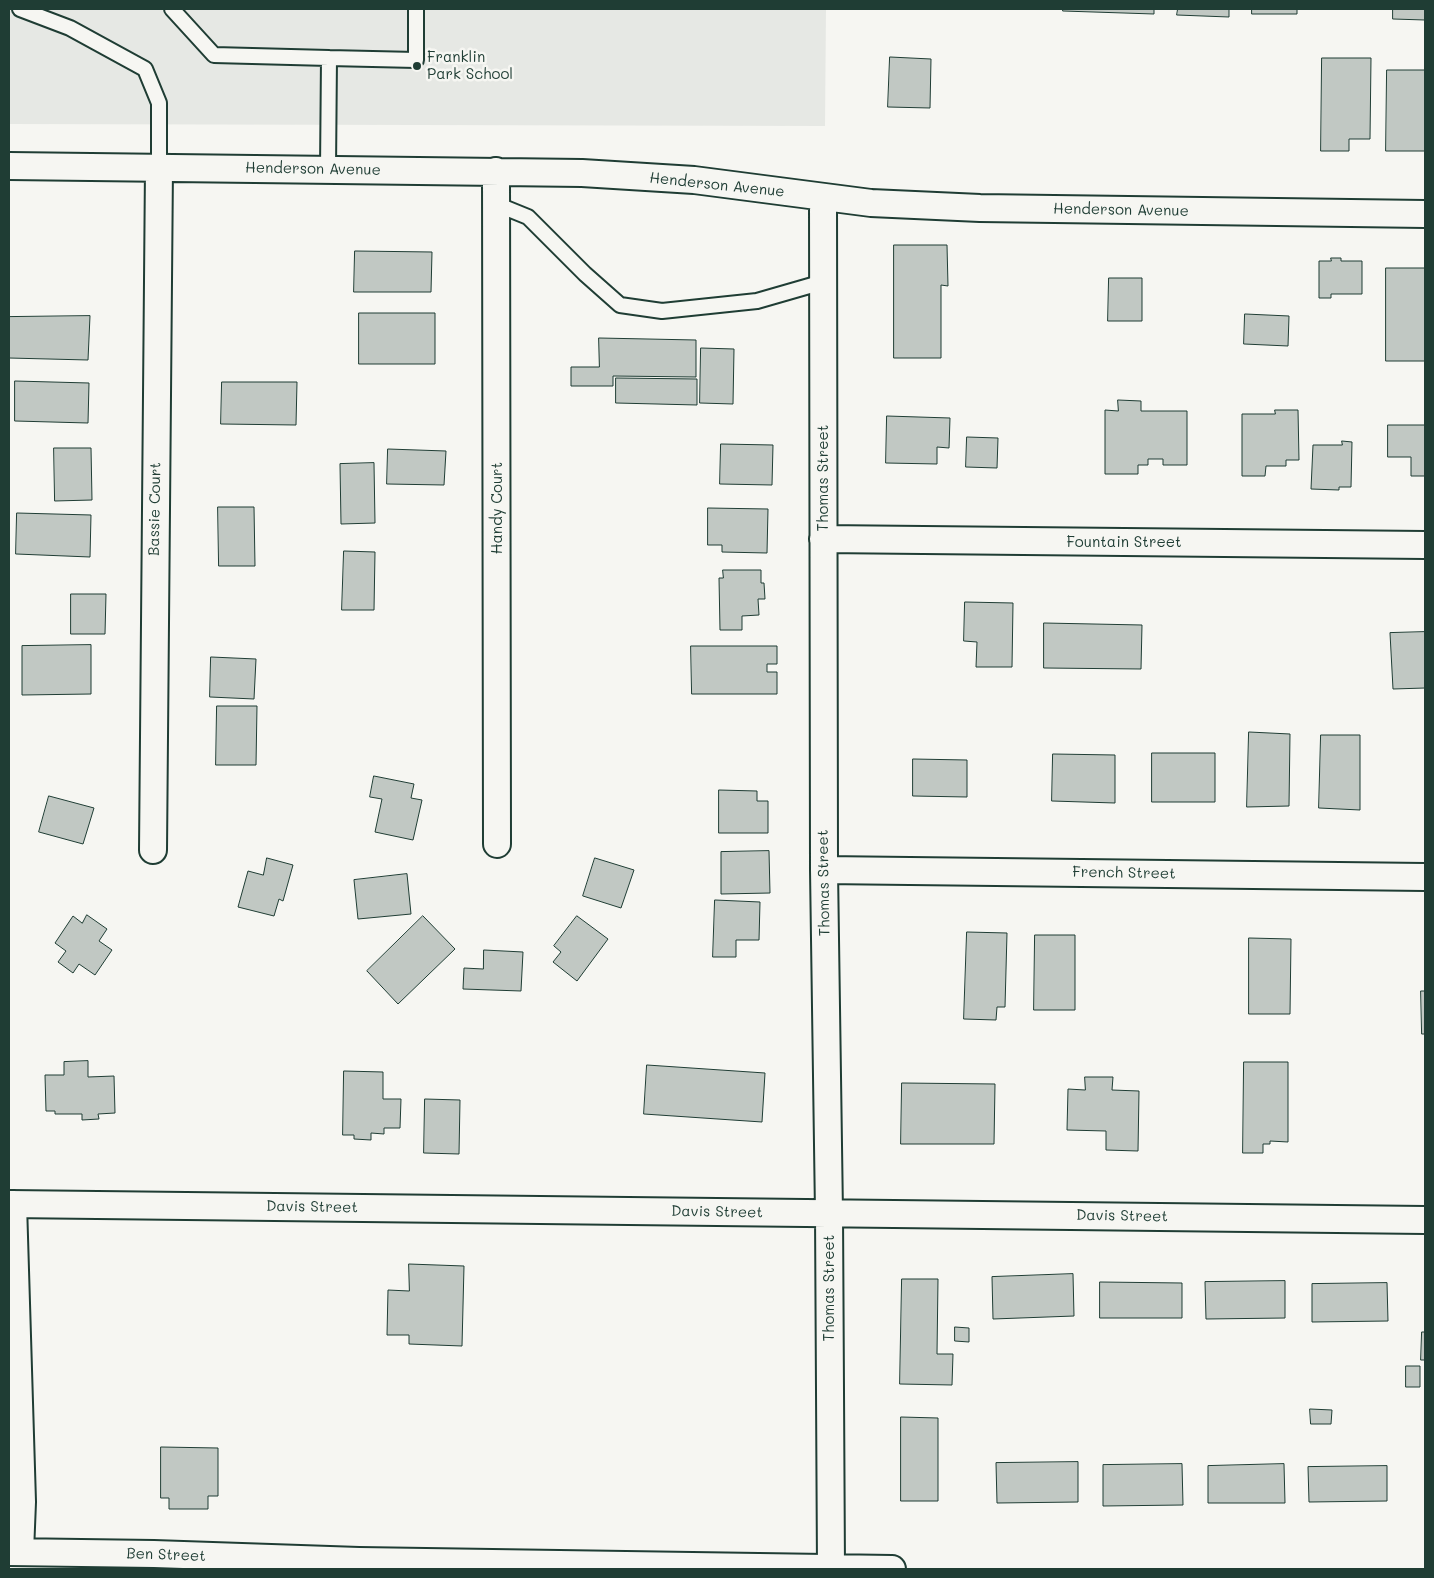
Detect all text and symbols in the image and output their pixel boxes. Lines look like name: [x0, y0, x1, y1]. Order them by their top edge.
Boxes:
place label: Franklin Park School: [427, 48, 513, 83]
marker: Franklin Park School: [411, 60, 423, 72]
street label: Henderson Avenue: [245, 159, 381, 179]
street label: Henderson Avenue: [649, 169, 785, 201]
street label: Henderson Avenue: [1053, 200, 1189, 220]
street label: Thomas Street: [814, 425, 832, 531]
street label: Bassie Court: [145, 462, 165, 556]
street label: Handy Court: [488, 462, 506, 554]
street label: Fountain Street: [1066, 533, 1182, 551]
street label: Thomas Street: [814, 829, 834, 937]
street label: French Street: [1072, 863, 1176, 883]
street label: Davis Street: [266, 1197, 358, 1217]
street label: Davis Street: [671, 1202, 763, 1222]
street label: Davis Street: [1076, 1206, 1168, 1226]
street label: Thomas Street: [820, 1235, 838, 1341]
street label: Ben Street: [126, 1545, 206, 1565]

